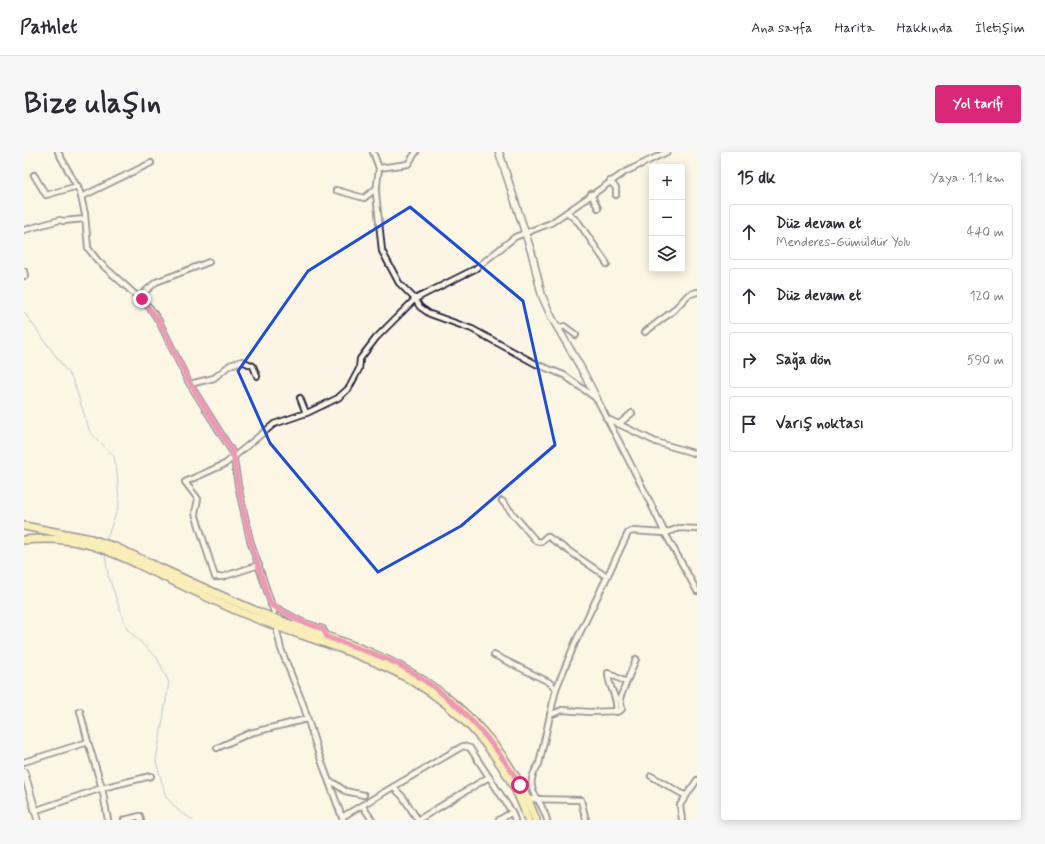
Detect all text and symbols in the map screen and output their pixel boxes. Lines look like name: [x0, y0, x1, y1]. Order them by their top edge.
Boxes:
text: Pathlet: [20, 15, 77, 40]
text: Ana sayfa: [751, 19, 812, 37]
text: Harita: [834, 19, 875, 37]
text: Hakkında: [897, 19, 953, 37]
text: İletişim: [975, 19, 1025, 37]
button: Yol tarifi: [935, 85, 1021, 123]
text: Bize ulaşın: [24, 86, 161, 123]
map controls: [649, 164, 685, 272]
button: +: [649, 164, 685, 200]
text: 15 dk: [737, 167, 776, 189]
text: Yaya · 1.1 km: [930, 170, 1005, 187]
button: −: [649, 200, 685, 236]
text: Düz devam et: [776, 214, 861, 234]
icon: ahead: [738, 221, 760, 243]
text: 440 m: [967, 224, 1004, 241]
text: Menderes-Gümüldür Yolu: [776, 234, 910, 251]
button: layers: [649, 236, 685, 272]
icon: ahead: [738, 285, 760, 307]
text: Düz devam et: [776, 286, 861, 306]
text: 120 m: [970, 288, 1004, 305]
route end: [133, 290, 151, 308]
icon: right: [738, 349, 760, 371]
text: Sağa dön: [776, 350, 831, 370]
text: 590 m: [967, 352, 1004, 369]
icon: arrive: [738, 413, 760, 435]
text: Varış noktası: [776, 414, 864, 434]
route start: [511, 776, 529, 794]

